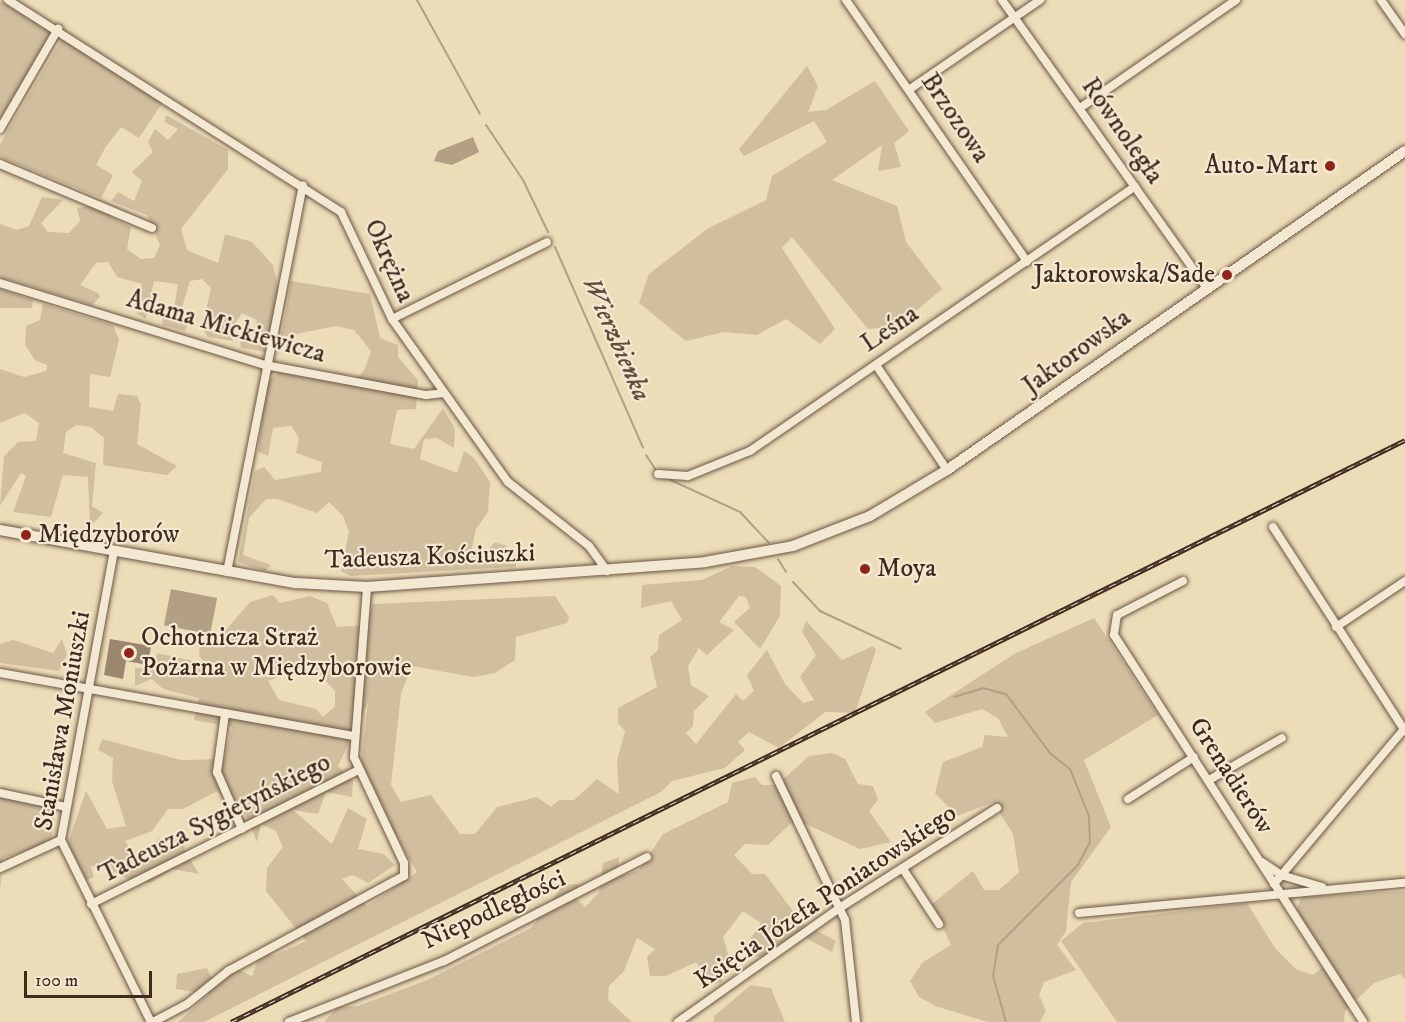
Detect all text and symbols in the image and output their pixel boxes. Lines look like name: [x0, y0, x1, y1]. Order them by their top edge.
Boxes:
street label: Brzozowa: [914, 67, 996, 169]
street label: Równoległa: [1074, 72, 1170, 190]
place label: Auto-Mart: [1205, 150, 1318, 182]
marker: Auto-Mart: [1323, 159, 1337, 173]
street label: Okrężna: [357, 215, 421, 307]
place label: Jaktorowska/Sade: [1033, 259, 1215, 291]
marker: Jaktorowska/Sade: [1220, 268, 1234, 282]
water label: Wierzbienka: [574, 272, 658, 406]
street label: Adama Mickiewicza: [123, 284, 329, 370]
street label: Leśna: [855, 299, 925, 359]
street label: Jaktorowska: [1017, 302, 1137, 402]
place label: Międzyborów: [38, 519, 179, 551]
marker: Międzyborów: [19, 528, 33, 542]
street label: Tadeusza Kościuszki: [324, 538, 536, 576]
place label: Moya: [877, 553, 936, 585]
marker: Moya: [858, 562, 872, 576]
street label: Stanisława Moniuszki: [28, 609, 98, 833]
place label: Ochotnicza Straż Pożarna w Międzyborowie: [141, 622, 411, 684]
marker: Ochotnicza Straż Pożarna w Międzyborowie: [122, 646, 136, 660]
street label: Grenadierów: [1182, 712, 1280, 840]
street label: Tadeusza Sygietyńskiego: [94, 747, 336, 891]
street label: Księcia Józefa Poniatowskiego: [689, 798, 963, 996]
street label: Niepodległości: [417, 863, 571, 957]
scale bar: [27, 959, 154, 997]
text: 100 m: [35, 970, 78, 992]

